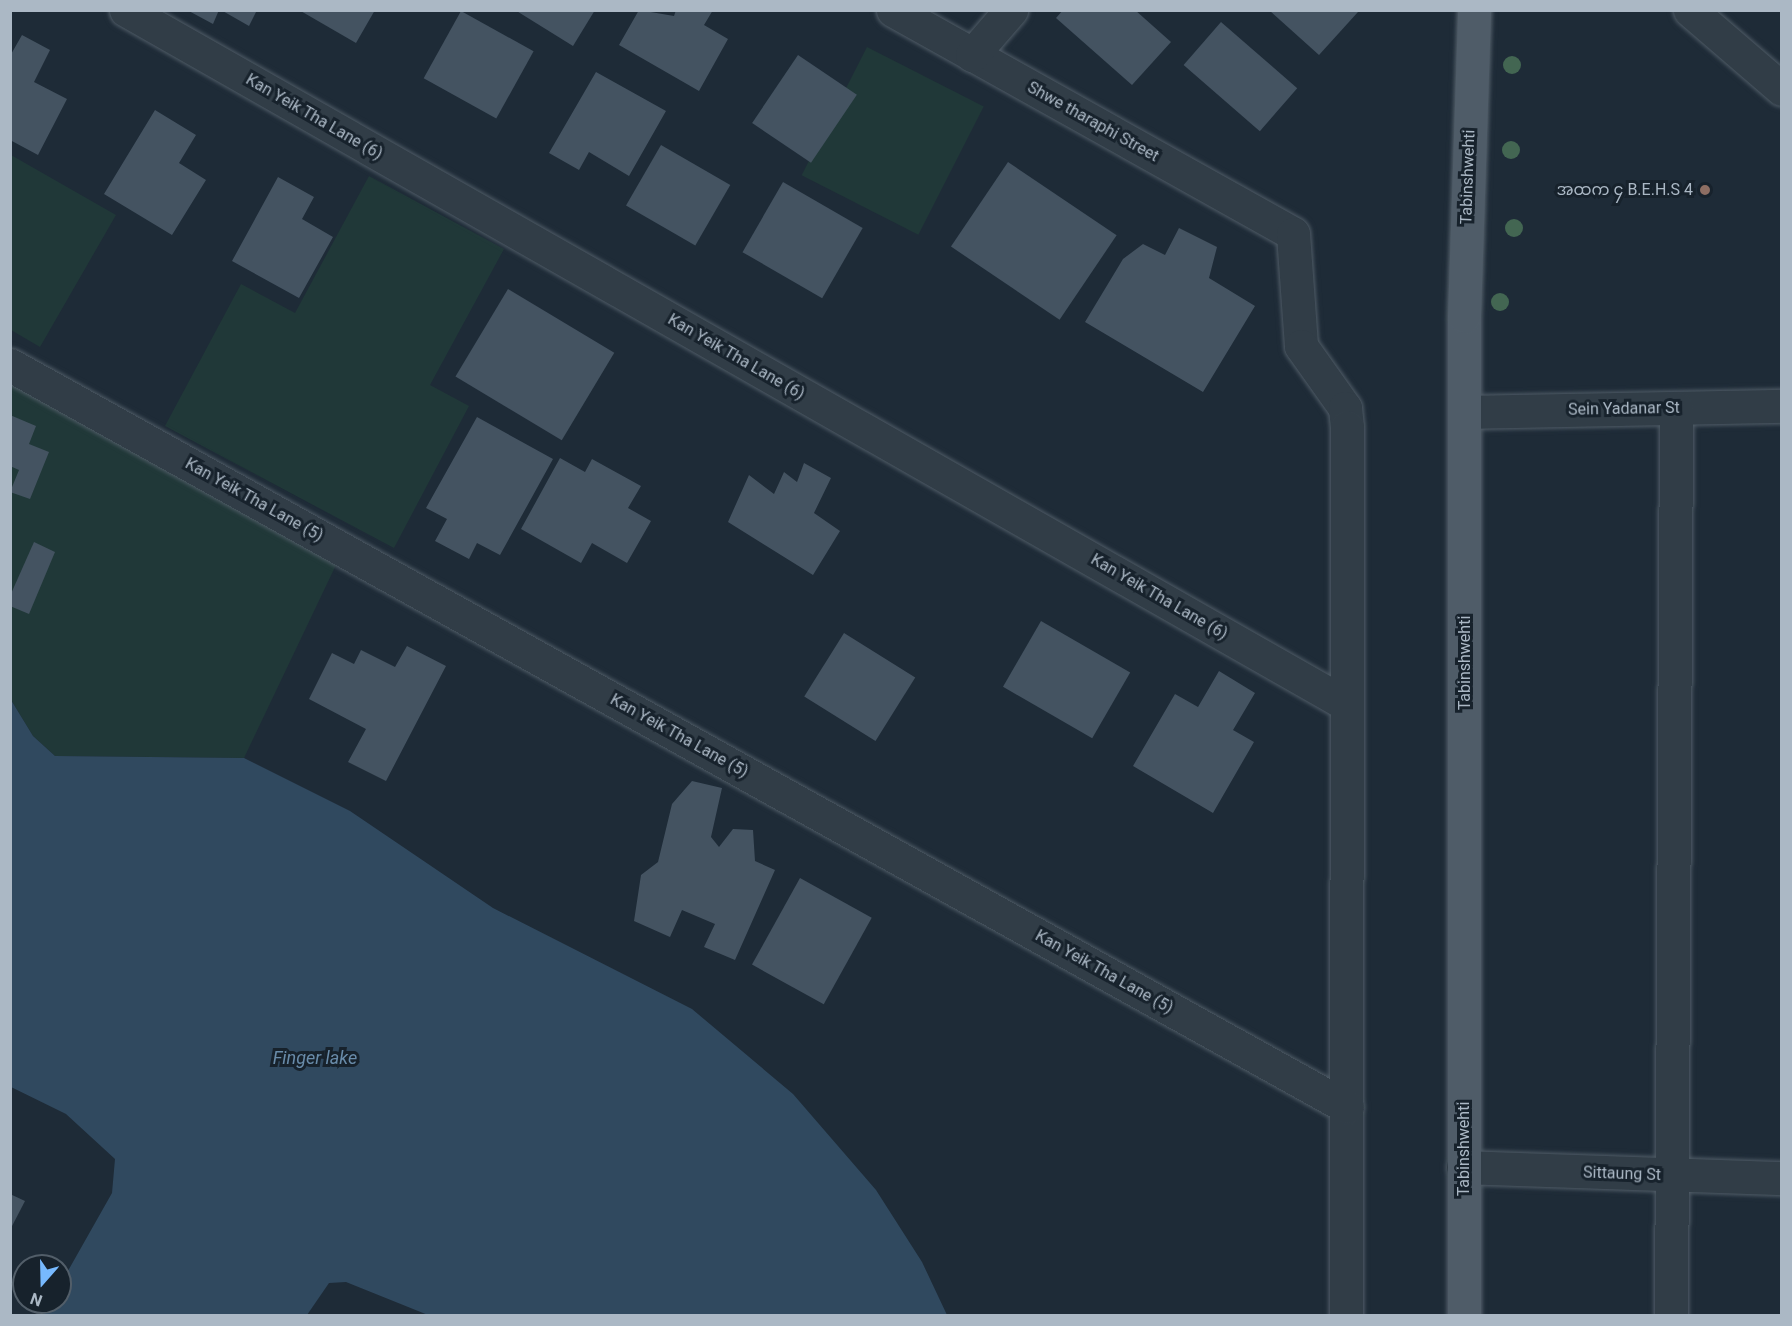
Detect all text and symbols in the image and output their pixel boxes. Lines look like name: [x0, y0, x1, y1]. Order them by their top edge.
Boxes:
street label: Kan Yeik Tha Lane (6): [242, 70, 386, 164]
street label: Shwe tharaphi Street: [1024, 78, 1162, 166]
street label: Tabinshwehti: [1457, 129, 1479, 225]
place label: အထက ၄ B.E.H.S 4: [1557, 180, 1693, 200]
marker: အထက ၄ B.E.H.S 4: [1698, 183, 1712, 197]
street label: Kan Yeik Tha Lane (6): [664, 310, 808, 404]
street label: Sein Yadanar St: [1568, 398, 1680, 420]
street label: Kan Yeik Tha Lane (5): [182, 454, 326, 546]
street label: Kan Yeik Tha Lane (6): [1087, 550, 1231, 644]
street label: Tabinshwehti: [1455, 616, 1475, 710]
street label: Kan Yeik Tha Lane (5): [607, 690, 751, 782]
street label: Kan Yeik Tha Lane (5): [1032, 926, 1176, 1018]
water label: Finger lake: [273, 1047, 357, 1069]
street label: Tabinshwehti: [1454, 1102, 1474, 1196]
street label: Sittaung St: [1583, 1163, 1661, 1185]
north arrow: [12, 1254, 72, 1314]
text: N: [28, 1289, 45, 1310]

